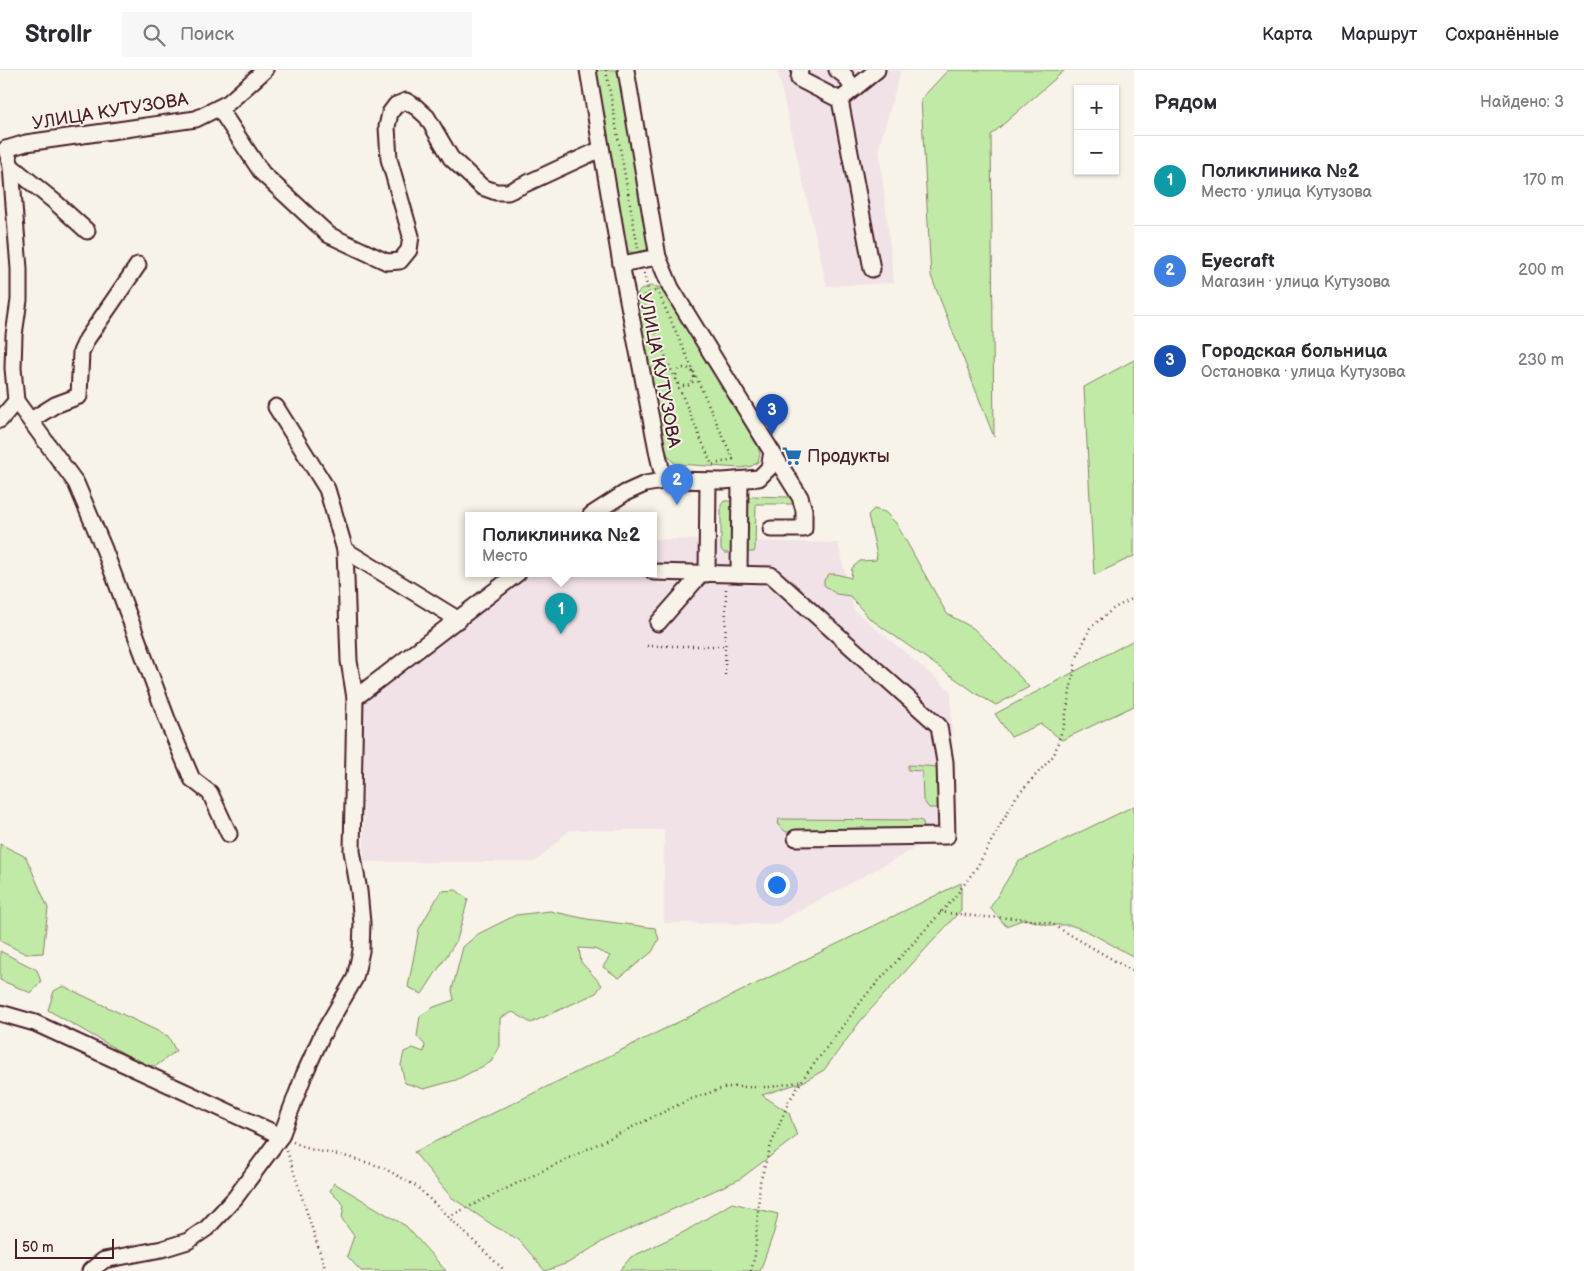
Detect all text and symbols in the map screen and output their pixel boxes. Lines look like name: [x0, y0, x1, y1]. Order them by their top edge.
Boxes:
search box: [122, 12, 472, 57]
text: Strollr: [25, 20, 92, 49]
icon: search: [140, 21, 168, 49]
text: Поиск: [180, 23, 234, 46]
text: Карта: [1262, 24, 1313, 45]
text: Маршрут: [1341, 24, 1417, 45]
text: Сохранённые: [1445, 24, 1559, 45]
map controls: [1074, 85, 1119, 175]
button: +: [1074, 85, 1119, 130]
street label: УЛИЦА КУТУЗОВА: [31, 89, 190, 134]
text: Рядом: [1154, 90, 1217, 115]
text: Найдено: 3: [1480, 93, 1564, 112]
button: −: [1074, 130, 1119, 175]
text: Поликлиника №2: [1201, 160, 1359, 183]
text: 1: [1167, 171, 1173, 190]
text: 170 m: [1523, 171, 1564, 190]
text: Место · улица Кутузова: [1201, 183, 1372, 202]
text: Eyecraft: [1201, 250, 1275, 273]
text: 2: [1165, 261, 1175, 280]
text: 200 m: [1518, 261, 1564, 280]
text: Магазин · улица Кутузова: [1201, 273, 1390, 292]
street label: УЛИЦА КУТУЗОВА: [634, 291, 685, 449]
text: Городская больница: [1201, 340, 1387, 363]
text: 3: [1165, 351, 1175, 370]
text: 230 m: [1518, 351, 1564, 370]
text: Остановка · улица Кутузова: [1201, 363, 1406, 382]
pin: 3: [756, 394, 788, 435]
supermarket icon: Продукты: [781, 445, 803, 467]
place label: Продукты: [807, 446, 890, 467]
pin: 2: [661, 464, 693, 505]
popup: [465, 512, 657, 577]
text: Поликлиника №2: [482, 524, 640, 547]
text: Место: [482, 547, 528, 566]
pin: 1: [545, 593, 577, 634]
your location: [764, 872, 790, 898]
scale bar: [15, 1236, 114, 1259]
text: 50 m: [22, 1239, 54, 1256]

